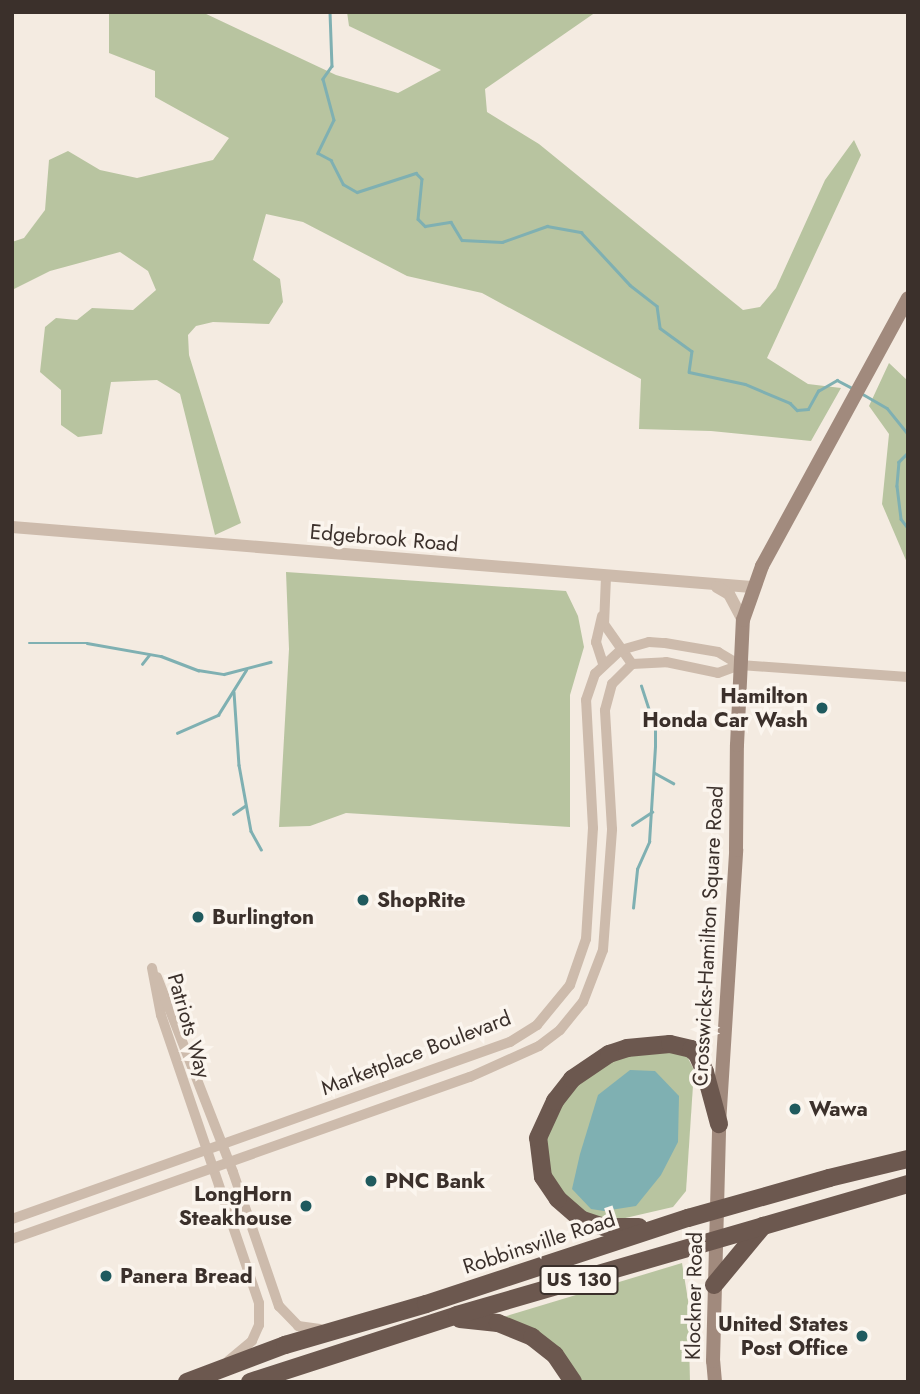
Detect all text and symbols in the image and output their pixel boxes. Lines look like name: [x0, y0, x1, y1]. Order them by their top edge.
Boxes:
street label: Edgebrook Road: [309, 519, 459, 557]
place label: Hamilton Honda Car Wash: [642, 683, 808, 733]
marker: Hamilton Honda Car Wash: [814, 700, 830, 716]
street label: Crosswicks-Hamilton Square Road: [688, 785, 728, 1087]
place label: ShopRite: [377, 887, 466, 913]
marker: ShopRite: [355, 892, 371, 908]
place label: Burlington: [212, 904, 314, 930]
marker: Burlington: [190, 909, 206, 925]
street label: Patriots Way: [162, 971, 216, 1081]
street label: Marketplace Boulevard: [318, 1005, 514, 1101]
place label: Wawa: [809, 1096, 868, 1122]
marker: Wawa: [787, 1101, 803, 1117]
place label: PNC Bank: [385, 1168, 485, 1194]
marker: PNC Bank: [363, 1173, 379, 1189]
place label: LongHorn Steakhouse: [179, 1181, 292, 1231]
marker: LongHorn Steakhouse: [298, 1198, 314, 1214]
street label: Robbinsville Road: [460, 1206, 618, 1280]
street label: Klockner Road: [680, 1232, 708, 1360]
place label: Panera Bread: [120, 1263, 253, 1289]
road number: US 130: [539, 1264, 619, 1296]
marker: Panera Bread: [98, 1268, 114, 1284]
place label: United States Post Office: [718, 1311, 848, 1361]
marker: United States Post Office: [854, 1328, 870, 1344]

